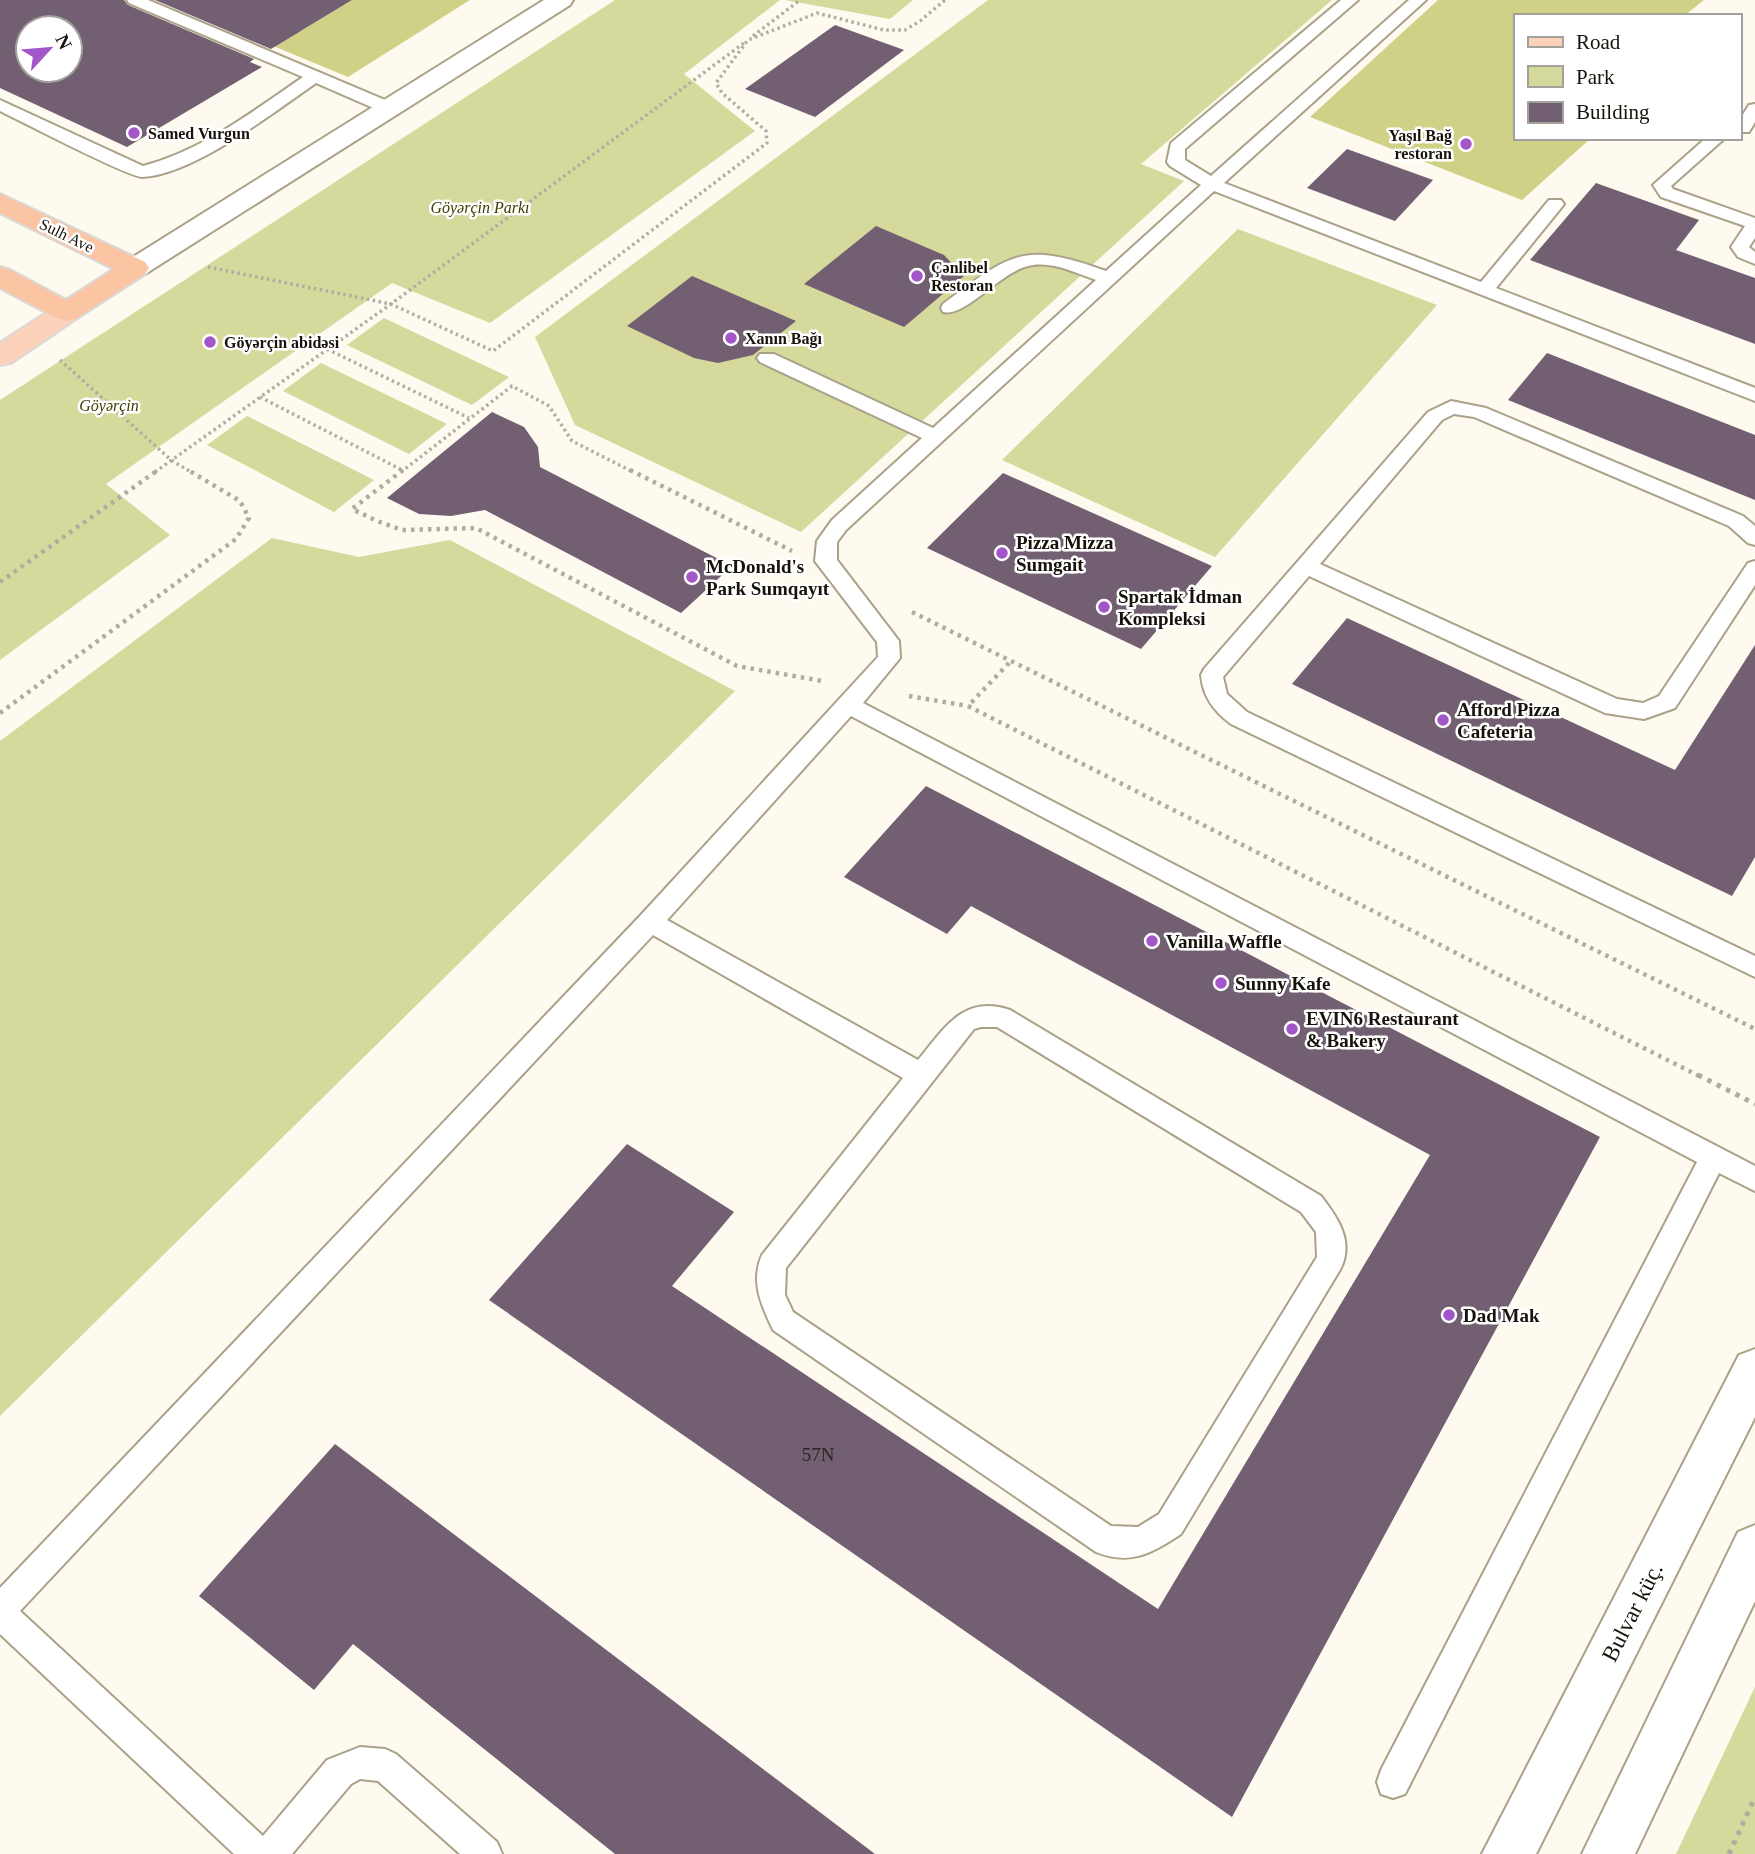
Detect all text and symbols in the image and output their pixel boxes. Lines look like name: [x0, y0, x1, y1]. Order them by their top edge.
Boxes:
north arrow: [14, 14, 84, 84]
legend: [1514, 14, 1741, 140]
text: Road: [1576, 30, 1621, 54]
text: N: [51, 31, 76, 53]
text: Park: [1576, 65, 1615, 89]
text: Building: [1576, 100, 1650, 124]
marker: Samed Vurgun: [126, 125, 142, 141]
place label: Samed Vurgun: [148, 125, 250, 143]
place label: Yaşıl Bağ restoran: [1388, 127, 1452, 162]
marker: Yaşıl Bağ restoran: [1458, 136, 1474, 152]
park label: Göyərçin Parkı: [430, 199, 530, 217]
street label: Sulh Ave: [37, 215, 97, 256]
place label: Çənlibel Restoran: [931, 259, 993, 294]
marker: Çənlibel Restoran: [909, 268, 925, 284]
marker: Xanın Bağı: [723, 330, 739, 346]
place label: Xanın Bağı: [745, 330, 822, 348]
marker: Göyərçin abidəsi: [202, 334, 218, 350]
place label: Göyərçin abidəsi: [224, 334, 340, 352]
park label: Göyərçin: [79, 397, 139, 415]
place label: Pizza Mizza Sumgait: [1016, 532, 1114, 575]
marker: Pizza Mizza Sumgait: [994, 545, 1010, 561]
place label: McDonald's Park Sumqayıt: [706, 556, 830, 599]
marker: McDonald's Park Sumqayıt: [684, 569, 700, 585]
place label: Spartak İdman Kompleksi: [1118, 586, 1242, 629]
marker: Spartak İdman Kompleksi: [1096, 599, 1112, 615]
place label: Afford Pizza Cafeteria: [1457, 699, 1560, 742]
marker: Afford Pizza Cafeteria: [1435, 712, 1451, 728]
place label: Vanilla Waffle: [1166, 931, 1282, 952]
marker: Vanilla Waffle: [1144, 933, 1160, 949]
place label: Sunny Kafe: [1235, 973, 1331, 994]
marker: Sunny Kafe: [1213, 975, 1229, 991]
place label: EVIN6 Restaurant & Bakery: [1306, 1008, 1459, 1051]
marker: EVIN6 Restaurant & Bakery: [1284, 1021, 1300, 1037]
place label: Dad Mak: [1463, 1305, 1540, 1326]
marker: Dad Mak: [1441, 1307, 1457, 1323]
house number: 57N: [802, 1444, 835, 1465]
street label: Bulvar küç.: [1597, 1559, 1668, 1666]

